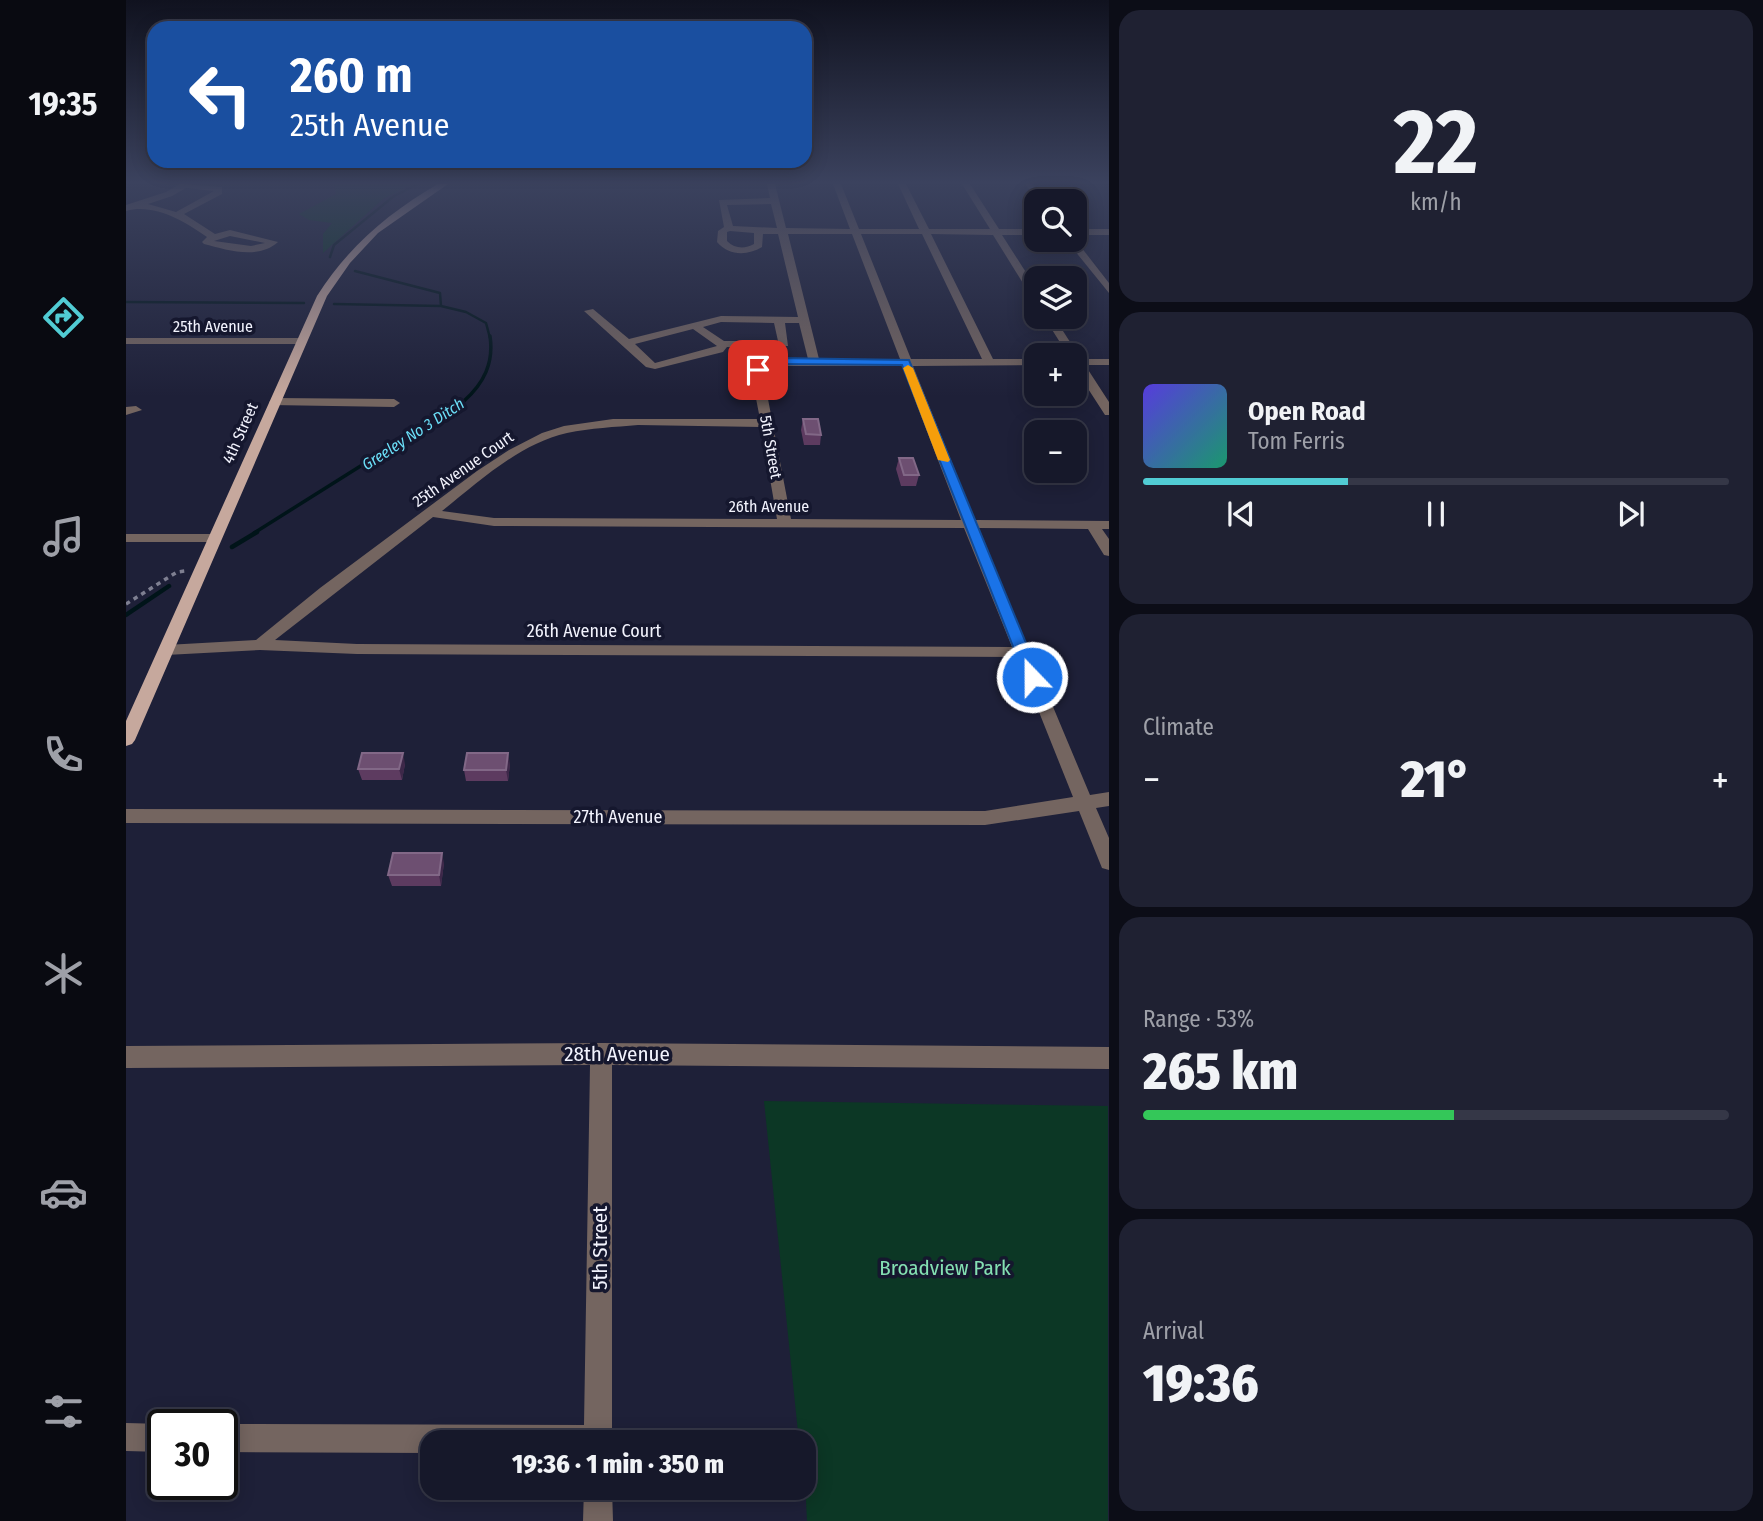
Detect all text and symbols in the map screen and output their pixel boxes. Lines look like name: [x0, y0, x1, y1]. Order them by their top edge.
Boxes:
text: 260 m: [290, 46, 413, 105]
icon: left: [175, 49, 266, 140]
text: 19:35: [29, 85, 97, 123]
text: 22: [1394, 88, 1478, 197]
text: 25th Avenue: [290, 106, 450, 144]
text: km/h: [1410, 188, 1462, 216]
map controls: [1024, 189, 1087, 483]
button: search: [1024, 189, 1087, 252]
button: layers: [1024, 266, 1087, 329]
icon: directions: [39, 293, 88, 342]
street label: 25th Avenue: [173, 317, 253, 336]
pin: [728, 340, 788, 400]
button: +: [1024, 343, 1087, 406]
icon: arrive: [739, 351, 777, 389]
water label: Greeley No 3 Ditch: [358, 394, 468, 474]
text: Open Road: [1248, 396, 1366, 427]
street label: 4th Street: [218, 399, 262, 466]
street label: 5th Street: [756, 414, 786, 481]
button: −: [1024, 420, 1087, 483]
street label: 25th Avenue Court: [409, 427, 518, 511]
text: Tom Ferris: [1248, 427, 1345, 455]
icon: previous: [1222, 495, 1260, 533]
icon: pause: [1417, 495, 1455, 533]
icon: next: [1612, 495, 1650, 533]
street label: 26th Avenue: [729, 497, 809, 516]
icon: music: [39, 512, 88, 561]
street label: 26th Avenue Court: [527, 620, 661, 642]
position arrow: [995, 640, 1069, 714]
text: Climate: [1143, 713, 1214, 741]
icon: phone: [39, 730, 88, 779]
text: 21°: [1401, 748, 1471, 811]
text: −: [1143, 757, 1160, 803]
text: +: [1712, 757, 1729, 803]
street label: 27th Avenue: [574, 806, 663, 828]
icon: climate: [39, 949, 88, 998]
text: Range · 53%: [1143, 1005, 1254, 1033]
text: 265 km: [1143, 1040, 1298, 1103]
street label: 28th Avenue: [564, 1041, 670, 1067]
icon: car: [39, 1168, 88, 1217]
street label: 5th Street: [587, 1206, 613, 1290]
park label: Broadview Park: [879, 1255, 1011, 1281]
text: Arrival: [1143, 1317, 1204, 1345]
text: 19:36: [1143, 1352, 1259, 1415]
icon: filters: [39, 1387, 88, 1436]
speed limit sign: 30: [147, 1409, 238, 1500]
text: 19:36 · 1 min · 350 m: [512, 1449, 724, 1480]

